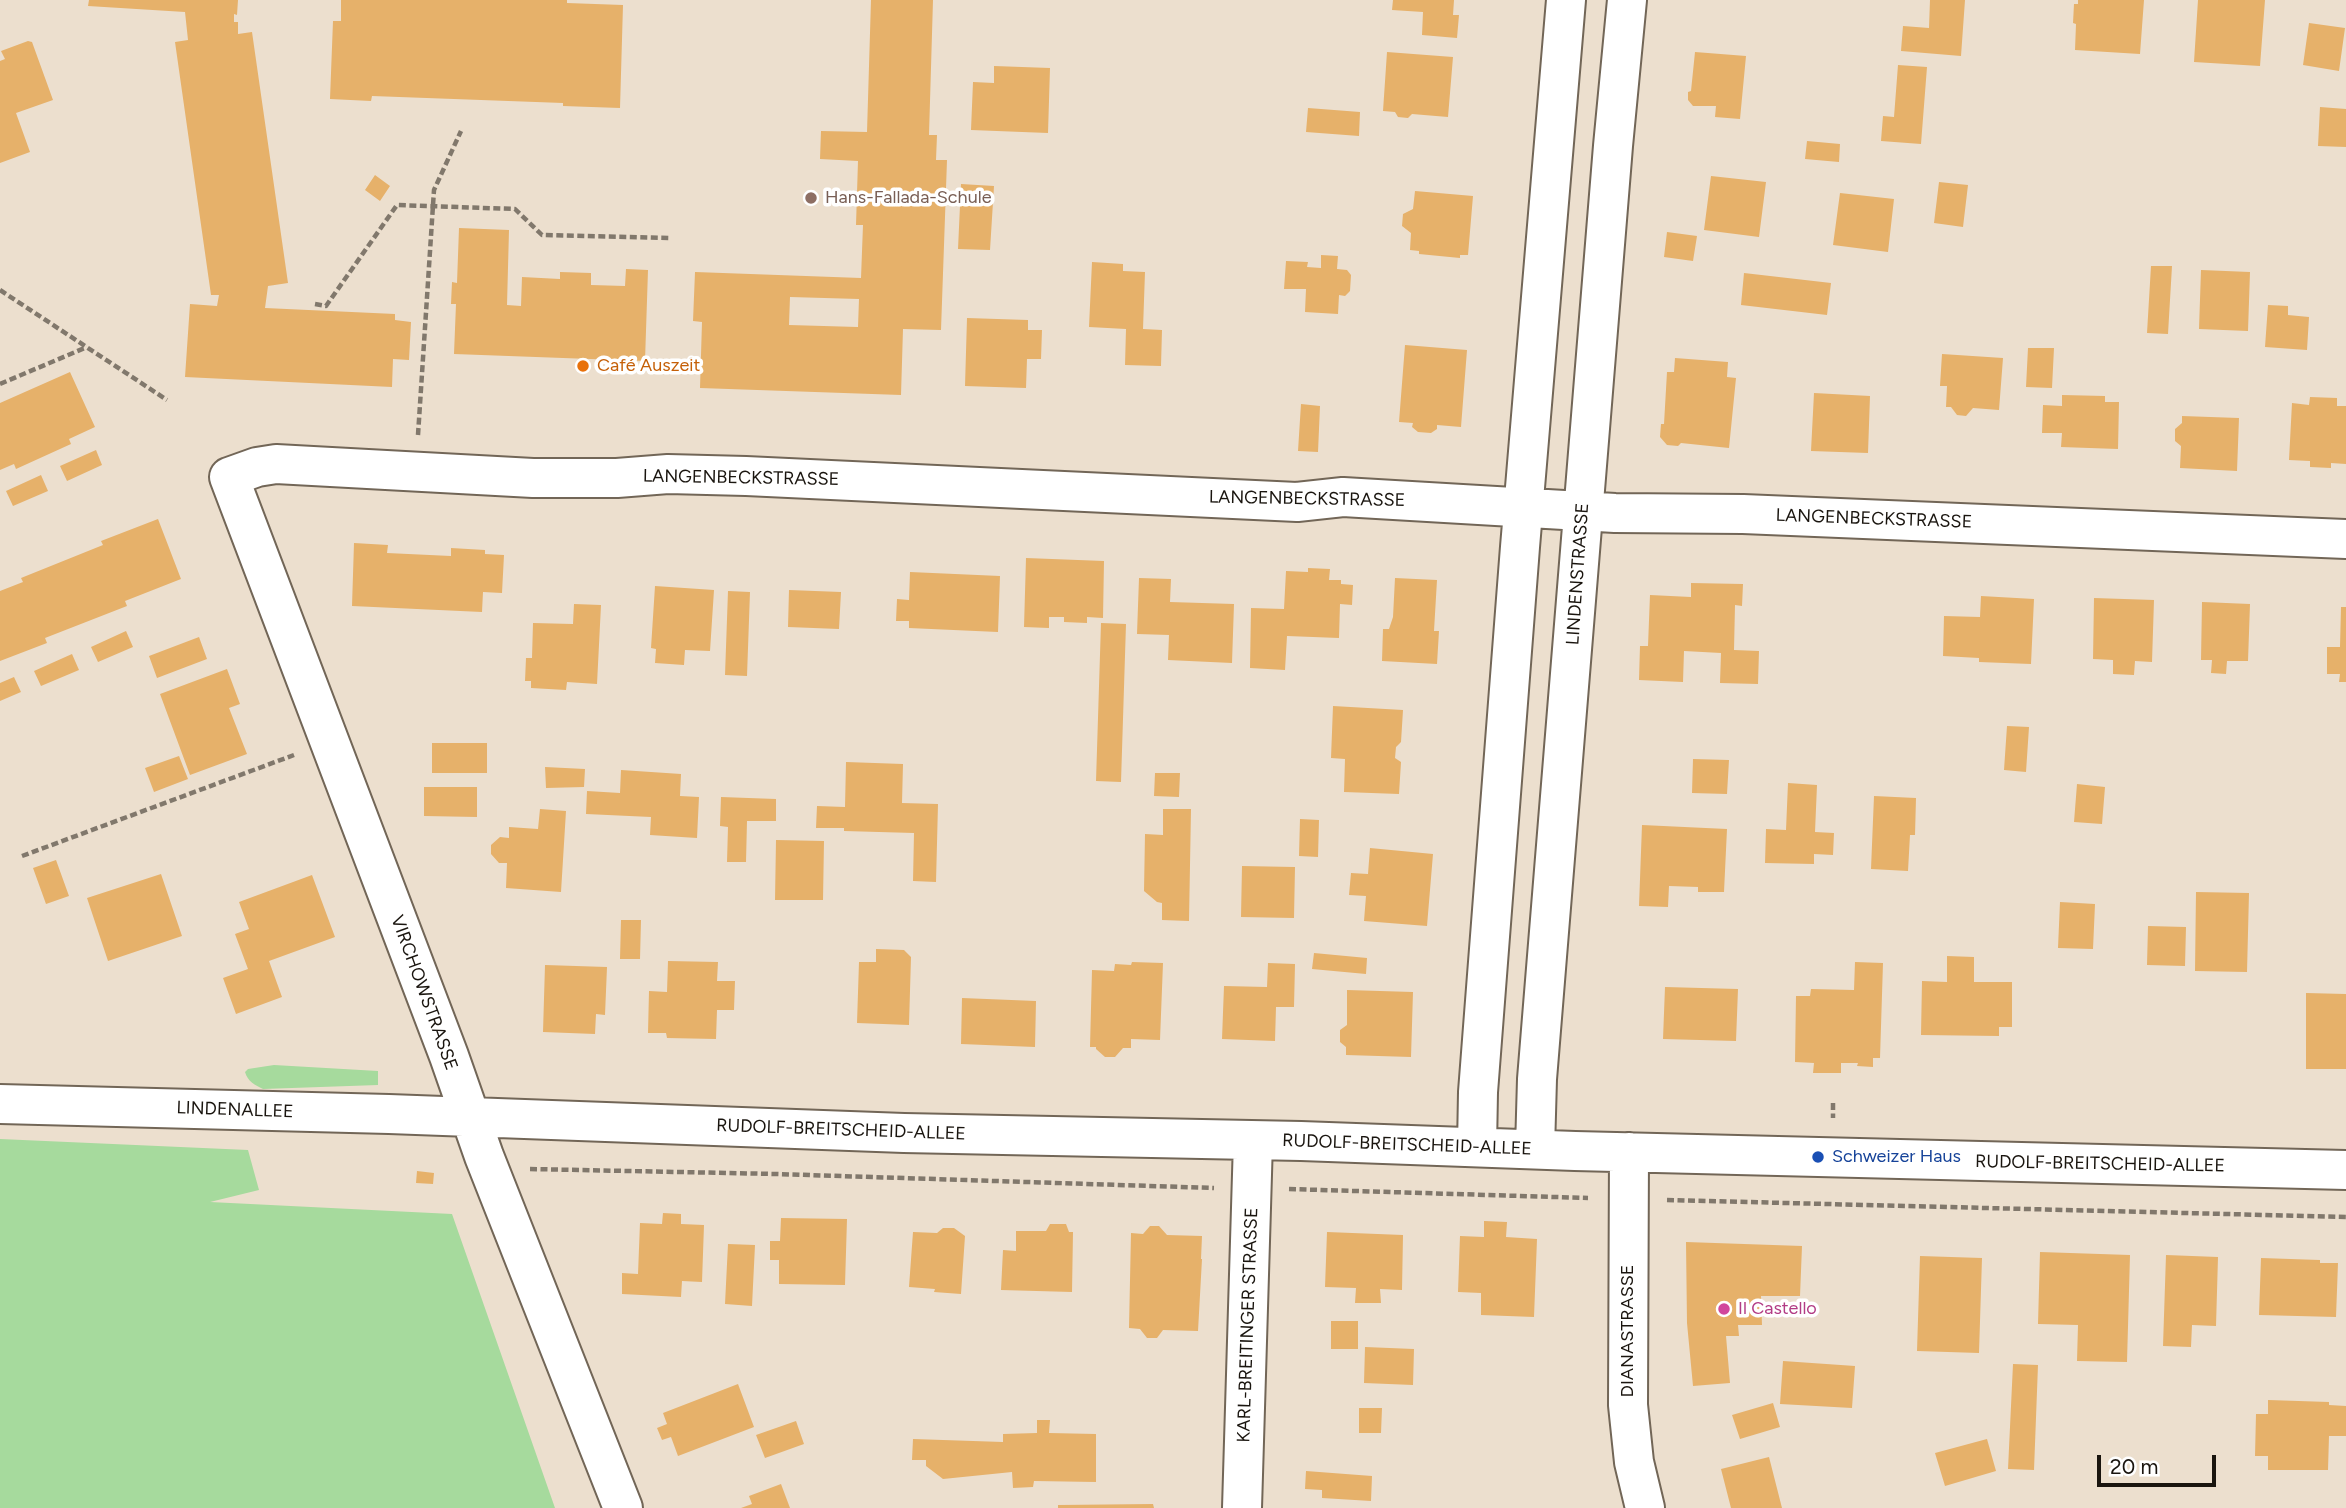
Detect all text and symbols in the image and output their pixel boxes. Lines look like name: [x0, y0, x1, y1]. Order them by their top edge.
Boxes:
place label: Hans-Fallada-Schule: [825, 187, 991, 209]
marker: Hans-Fallada-Schule: [803, 190, 819, 206]
place label: Café Auszeit: [597, 355, 700, 377]
marker: Café Auszeit: [575, 358, 591, 374]
street label: LANGENBECKSTRASSE: [643, 465, 839, 491]
street label: LANGENBECKSTRASSE: [1209, 486, 1405, 512]
street label: LINDENSTRASSE: [1562, 502, 1594, 646]
street label: LANGENBECKSTRASSE: [1775, 505, 1973, 533]
street label: VIRCHOWSTRASSE: [386, 913, 462, 1073]
street label: LINDENALLEE: [176, 1097, 294, 1123]
street label: RUDOLF-BREITSCHEID-ALLEE: [716, 1115, 966, 1145]
street label: RUDOLF-BREITSCHEID-ALLEE: [1282, 1130, 1532, 1160]
place label: Schweizer Haus: [1832, 1146, 1961, 1168]
marker: Schweizer Haus: [1810, 1149, 1826, 1165]
street label: RUDOLF-BREITSCHEID-ALLEE: [1975, 1151, 2225, 1177]
street label: KARL-BREITINGER STRASSE: [1233, 1207, 1263, 1443]
street label: DIANASTRASSE: [1617, 1265, 1639, 1397]
place label: Il Castello: [1738, 1298, 1817, 1320]
marker: Il Castello: [1716, 1301, 1732, 1317]
scale bar: [2101, 1442, 2220, 1486]
text: 20 m: [2110, 1454, 2158, 1479]

